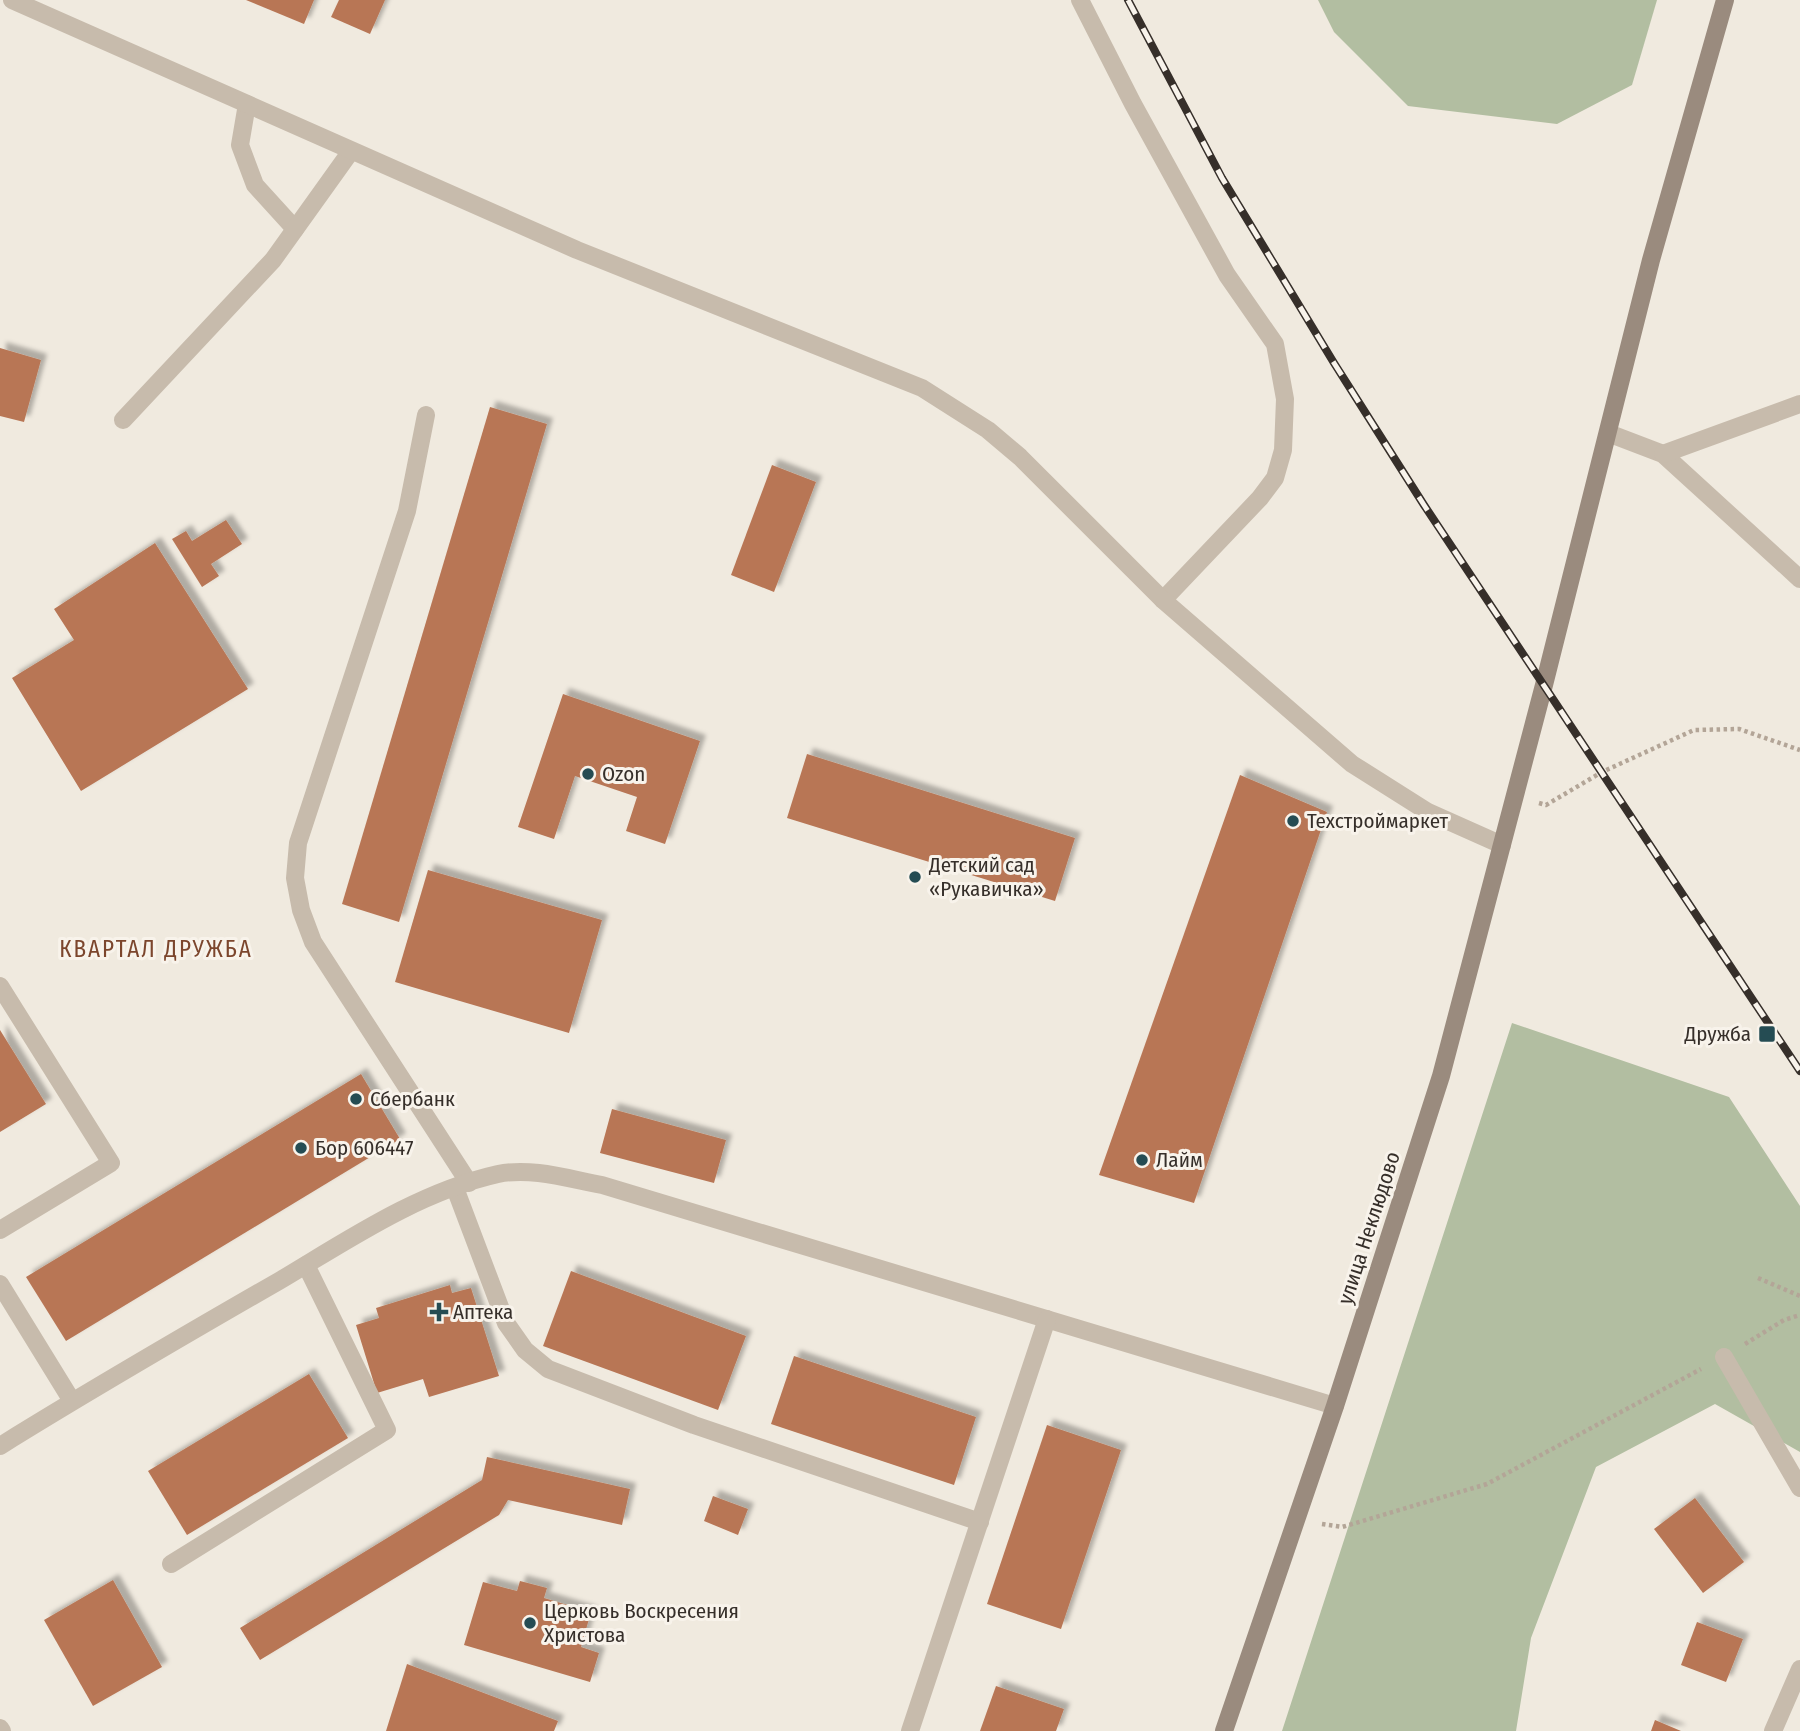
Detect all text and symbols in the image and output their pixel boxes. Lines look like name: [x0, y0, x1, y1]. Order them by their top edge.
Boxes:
place label: Ozon: [602, 761, 645, 787]
marker: Ozon: [580, 766, 596, 782]
place label: Техстроймаркет: [1307, 808, 1449, 834]
marker: Техстроймаркет: [1285, 813, 1301, 829]
place label: Детский сад «Рукавичка»: [928, 852, 1044, 902]
marker: Детский сад «Рукавичка»: [907, 869, 923, 885]
district label: КВАРТАЛ ДРУЖБА: [59, 935, 253, 963]
place label: Дружба: [1684, 1021, 1751, 1047]
marker: Дружба: [1757, 1024, 1777, 1044]
place label: Сбербанк: [370, 1086, 455, 1112]
marker: Сбербанк: [348, 1091, 364, 1107]
place label: Бор 606447: [315, 1135, 413, 1161]
marker: Бор 606447: [293, 1140, 309, 1156]
place label: Лайм: [1156, 1147, 1203, 1173]
street label: улица Неклюдово: [1332, 1148, 1406, 1308]
marker: Лайм: [1134, 1152, 1150, 1168]
place label: Аптека: [453, 1299, 513, 1325]
marker: Аптека: [431, 1304, 447, 1320]
place label: Церковь Воскресения Христова: [544, 1598, 739, 1648]
marker: Церковь Воскресения Христова: [522, 1615, 538, 1631]

